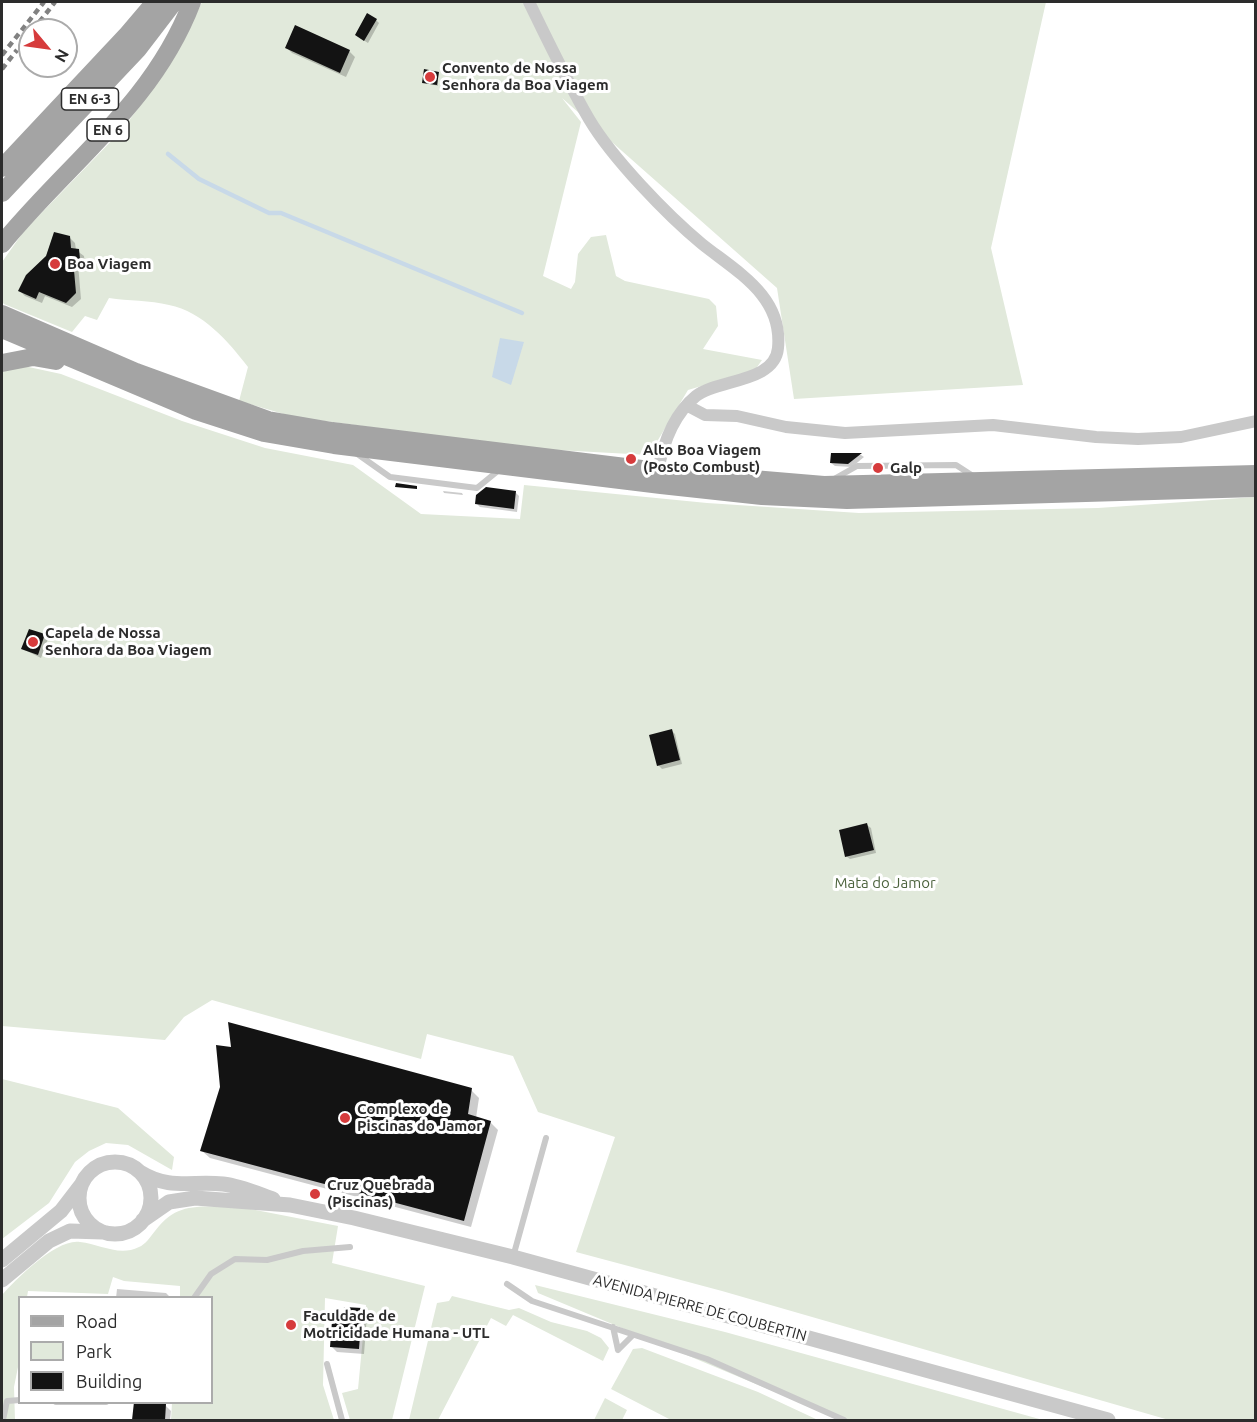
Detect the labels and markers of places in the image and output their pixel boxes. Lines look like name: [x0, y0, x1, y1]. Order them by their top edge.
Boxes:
place label: Convento de Nossa Senhora da Boa Viagem: [442, 59, 609, 94]
marker: Convento de Nossa Senhora da Boa Viagem: [423, 70, 437, 84]
place label: Boa Viagem: [67, 255, 151, 273]
marker: Boa Viagem: [48, 257, 62, 271]
place label: Alto Boa Viagem (Posto Combust): [643, 441, 761, 476]
marker: Alto Boa Viagem (Posto Combust): [624, 452, 638, 466]
place label: Galp: [890, 459, 922, 477]
marker: Galp: [871, 461, 885, 475]
place label: Capela de Nossa Senhora da Boa Viagem: [45, 624, 212, 659]
marker: Capela de Nossa Senhora da Boa Viagem: [26, 635, 40, 649]
place label: Complexo de Piscinas do Jamor: [357, 1100, 482, 1135]
marker: Complexo de Piscinas do Jamor: [338, 1111, 352, 1125]
place label: Cruz Quebrada (Piscinas): [327, 1176, 432, 1211]
marker: Cruz Quebrada (Piscinas): [308, 1187, 322, 1201]
place label: Faculdade de Motricidade Humana - UTL: [303, 1307, 489, 1342]
marker: Faculdade de Motricidade Humana - UTL: [284, 1318, 298, 1332]

